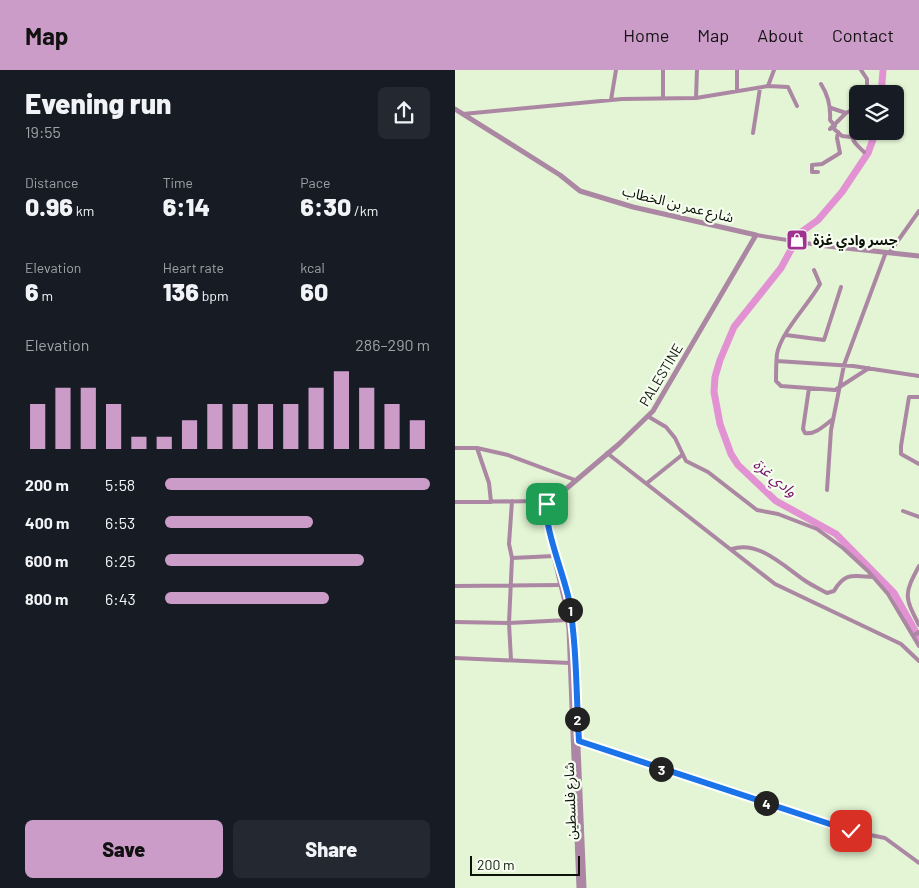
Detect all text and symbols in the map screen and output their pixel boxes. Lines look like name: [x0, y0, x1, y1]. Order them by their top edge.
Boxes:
text: Map: [25, 21, 68, 50]
text: Home: [623, 24, 669, 46]
text: Map: [697, 24, 729, 46]
text: About: [757, 24, 804, 46]
text: Contact: [832, 24, 894, 46]
map controls: [849, 85, 904, 140]
button: layers: [849, 85, 904, 140]
text: Evening run: [25, 86, 171, 120]
button: share: [378, 87, 430, 139]
text: 19:55: [25, 122, 61, 141]
text: Distance: [25, 174, 78, 191]
text: Time: [163, 174, 193, 191]
text: Pace: [300, 174, 330, 191]
street label: شارع عمر بن الخطاب: [620, 181, 736, 228]
text: 0.96: [25, 191, 73, 221]
text: 6:14: [163, 191, 210, 221]
text: 6:30: [300, 191, 351, 221]
text: km: [73, 202, 94, 219]
text: /km: [351, 202, 378, 219]
shop icon: جسر وادي غزة: [785, 228, 809, 252]
place label: جسر وادي غزة: [813, 231, 898, 251]
text: Elevation: [25, 259, 81, 276]
text: Heart rate: [163, 259, 224, 276]
text: kcal: [300, 259, 325, 276]
text: 6: [25, 276, 39, 306]
text: 136: [163, 276, 199, 306]
text: 60: [300, 276, 328, 306]
text: m: [39, 287, 53, 304]
text: bpm: [199, 287, 229, 304]
text: Elevation: [25, 335, 89, 354]
text: 286–290 m: [355, 335, 430, 354]
street label: PALESTINE: [635, 340, 686, 409]
water label: وادي غزة: [748, 454, 801, 503]
text: 200 m: [25, 475, 69, 494]
text: 5:58: [105, 475, 135, 494]
pin: [526, 483, 568, 525]
icon: arrive: [533, 490, 561, 518]
text: 400 m: [25, 513, 69, 532]
text: 6:53: [105, 513, 135, 532]
text: 600 m: [25, 551, 68, 570]
text: 6:25: [105, 551, 135, 570]
text: 800 m: [25, 589, 68, 608]
text: 6:43: [105, 589, 136, 608]
pin: 1: [557, 598, 583, 622]
text: 1: [568, 602, 573, 619]
pin: 2: [565, 706, 589, 732]
text: 2: [574, 711, 581, 728]
pin: 3: [649, 756, 673, 782]
text: 3: [658, 761, 665, 778]
street label: شارع فلسطين: [560, 762, 582, 840]
pin: 4: [753, 790, 779, 816]
text: 4: [762, 795, 771, 812]
pin: [830, 810, 872, 852]
icon: check: [837, 817, 865, 845]
button: Save: [25, 820, 223, 878]
button: Share: [233, 820, 430, 878]
scale bar: [470, 853, 580, 876]
text: 200 m: [477, 856, 515, 873]

